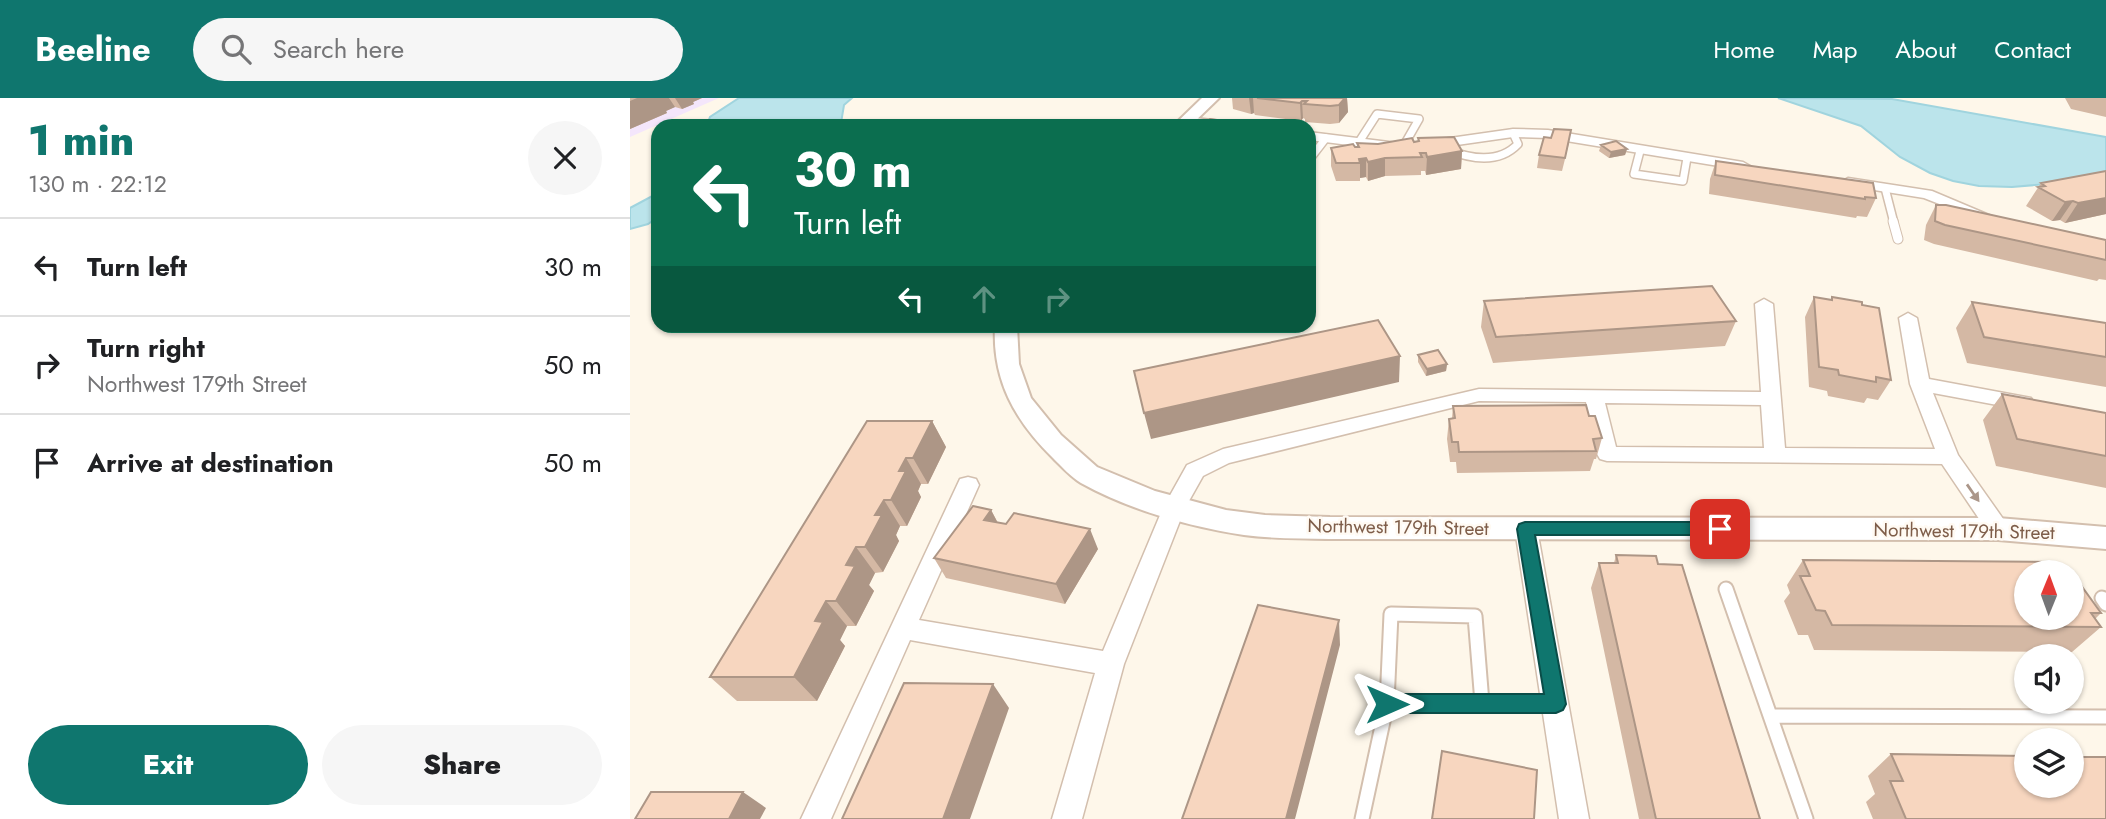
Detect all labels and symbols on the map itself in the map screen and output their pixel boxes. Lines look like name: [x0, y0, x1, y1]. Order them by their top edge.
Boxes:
one-way arrow: [1966, 484, 1980, 502]
pin: [1690, 499, 1750, 559]
street label: Northwest 179th Street: [1307, 512, 1489, 542]
street label: Northwest 179th Street: [1873, 516, 2055, 546]
north arrow: [2014, 560, 2084, 630]
position arrow: [1350, 667, 1424, 741]

